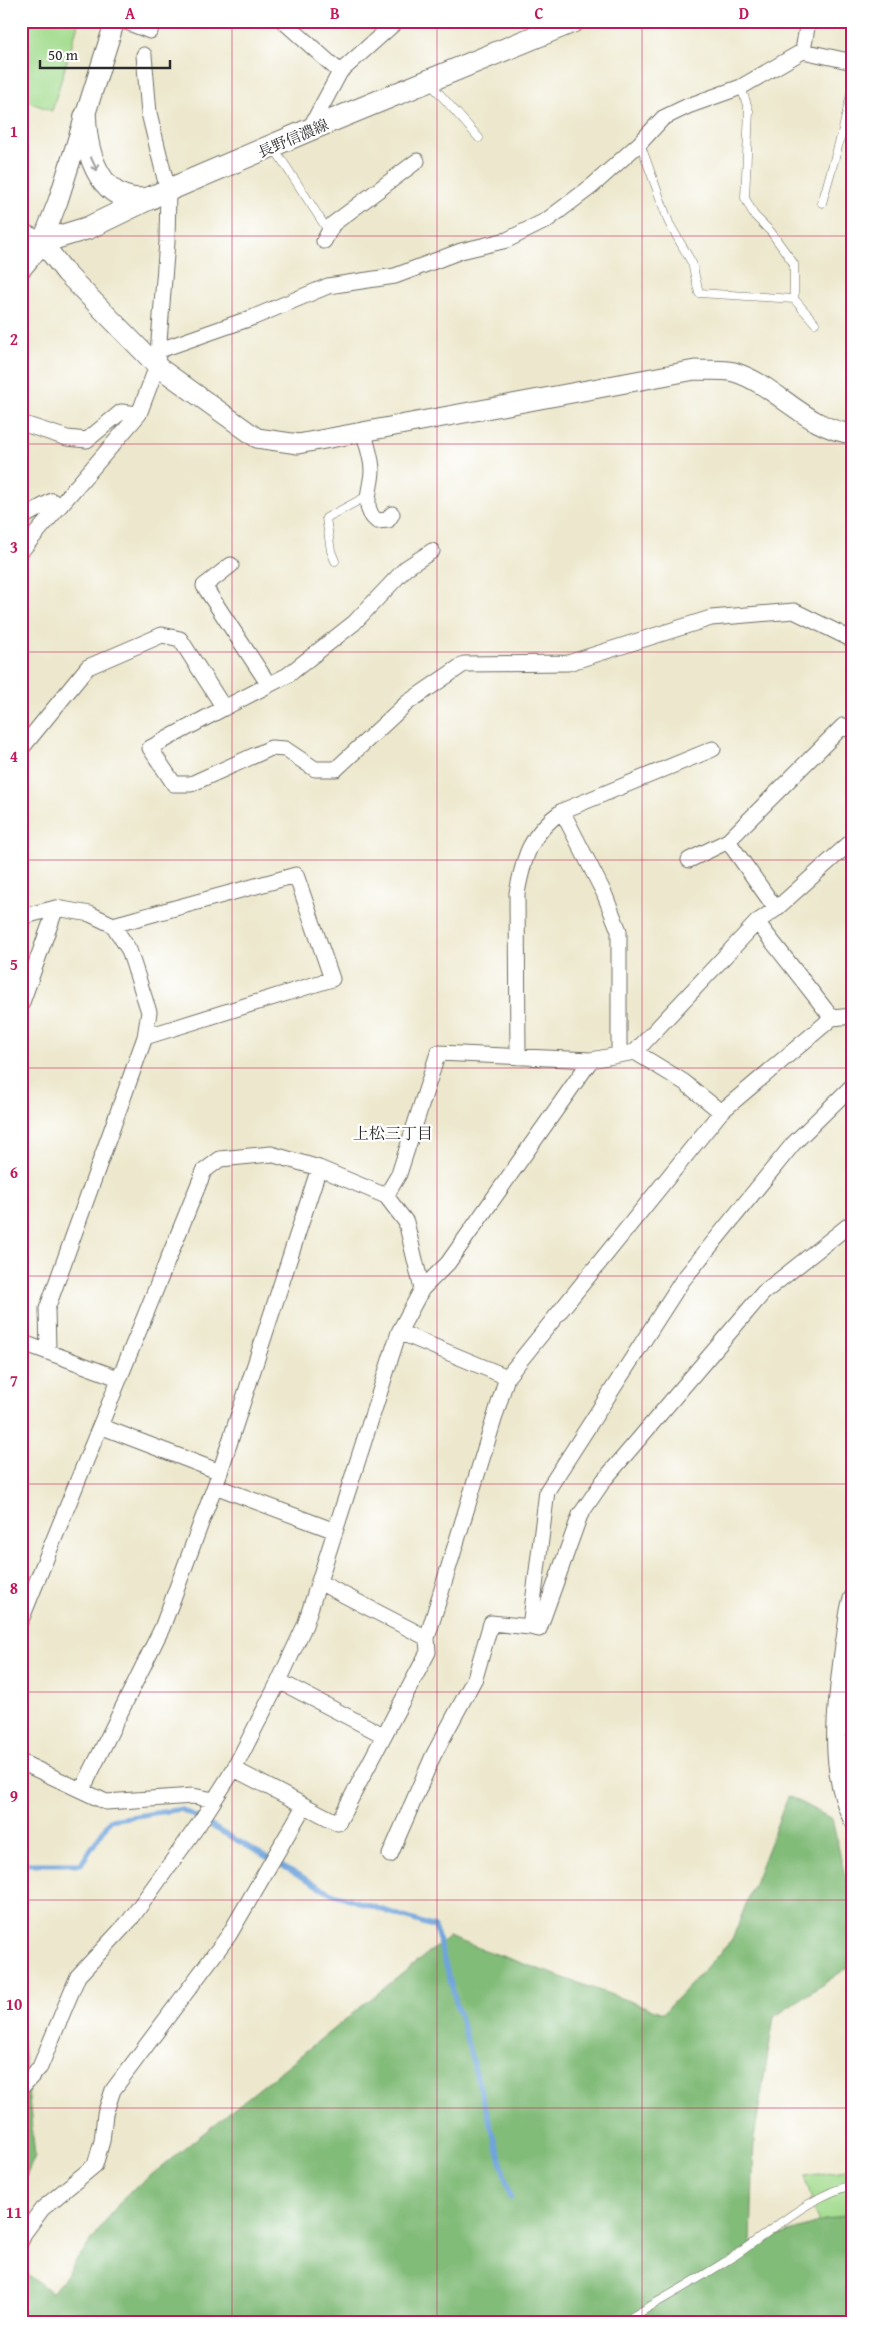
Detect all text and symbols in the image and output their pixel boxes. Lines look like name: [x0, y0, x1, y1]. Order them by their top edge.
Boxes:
text: A: [125, 1, 136, 25]
text: B: [330, 1, 340, 25]
text: C: [534, 1, 544, 25]
text: D: [739, 1, 749, 25]
scale bar: [40, 38, 170, 70]
text: 50 m: [48, 44, 79, 65]
street label: 長野信濃線: [254, 114, 332, 162]
text: 1: [10, 119, 18, 143]
one-way arrow: [89, 156, 99, 171]
text: 2: [10, 327, 18, 351]
text: 3: [10, 535, 18, 559]
text: 4: [10, 744, 18, 768]
text: 5: [10, 952, 18, 976]
district label: 上松三丁目: [353, 1121, 433, 1145]
text: 6: [10, 1160, 18, 1184]
text: 7: [10, 1368, 18, 1392]
text: 8: [10, 1576, 18, 1600]
text: 9: [10, 1784, 18, 1808]
text: 10: [6, 1992, 22, 2016]
text: 11: [6, 2200, 22, 2224]

